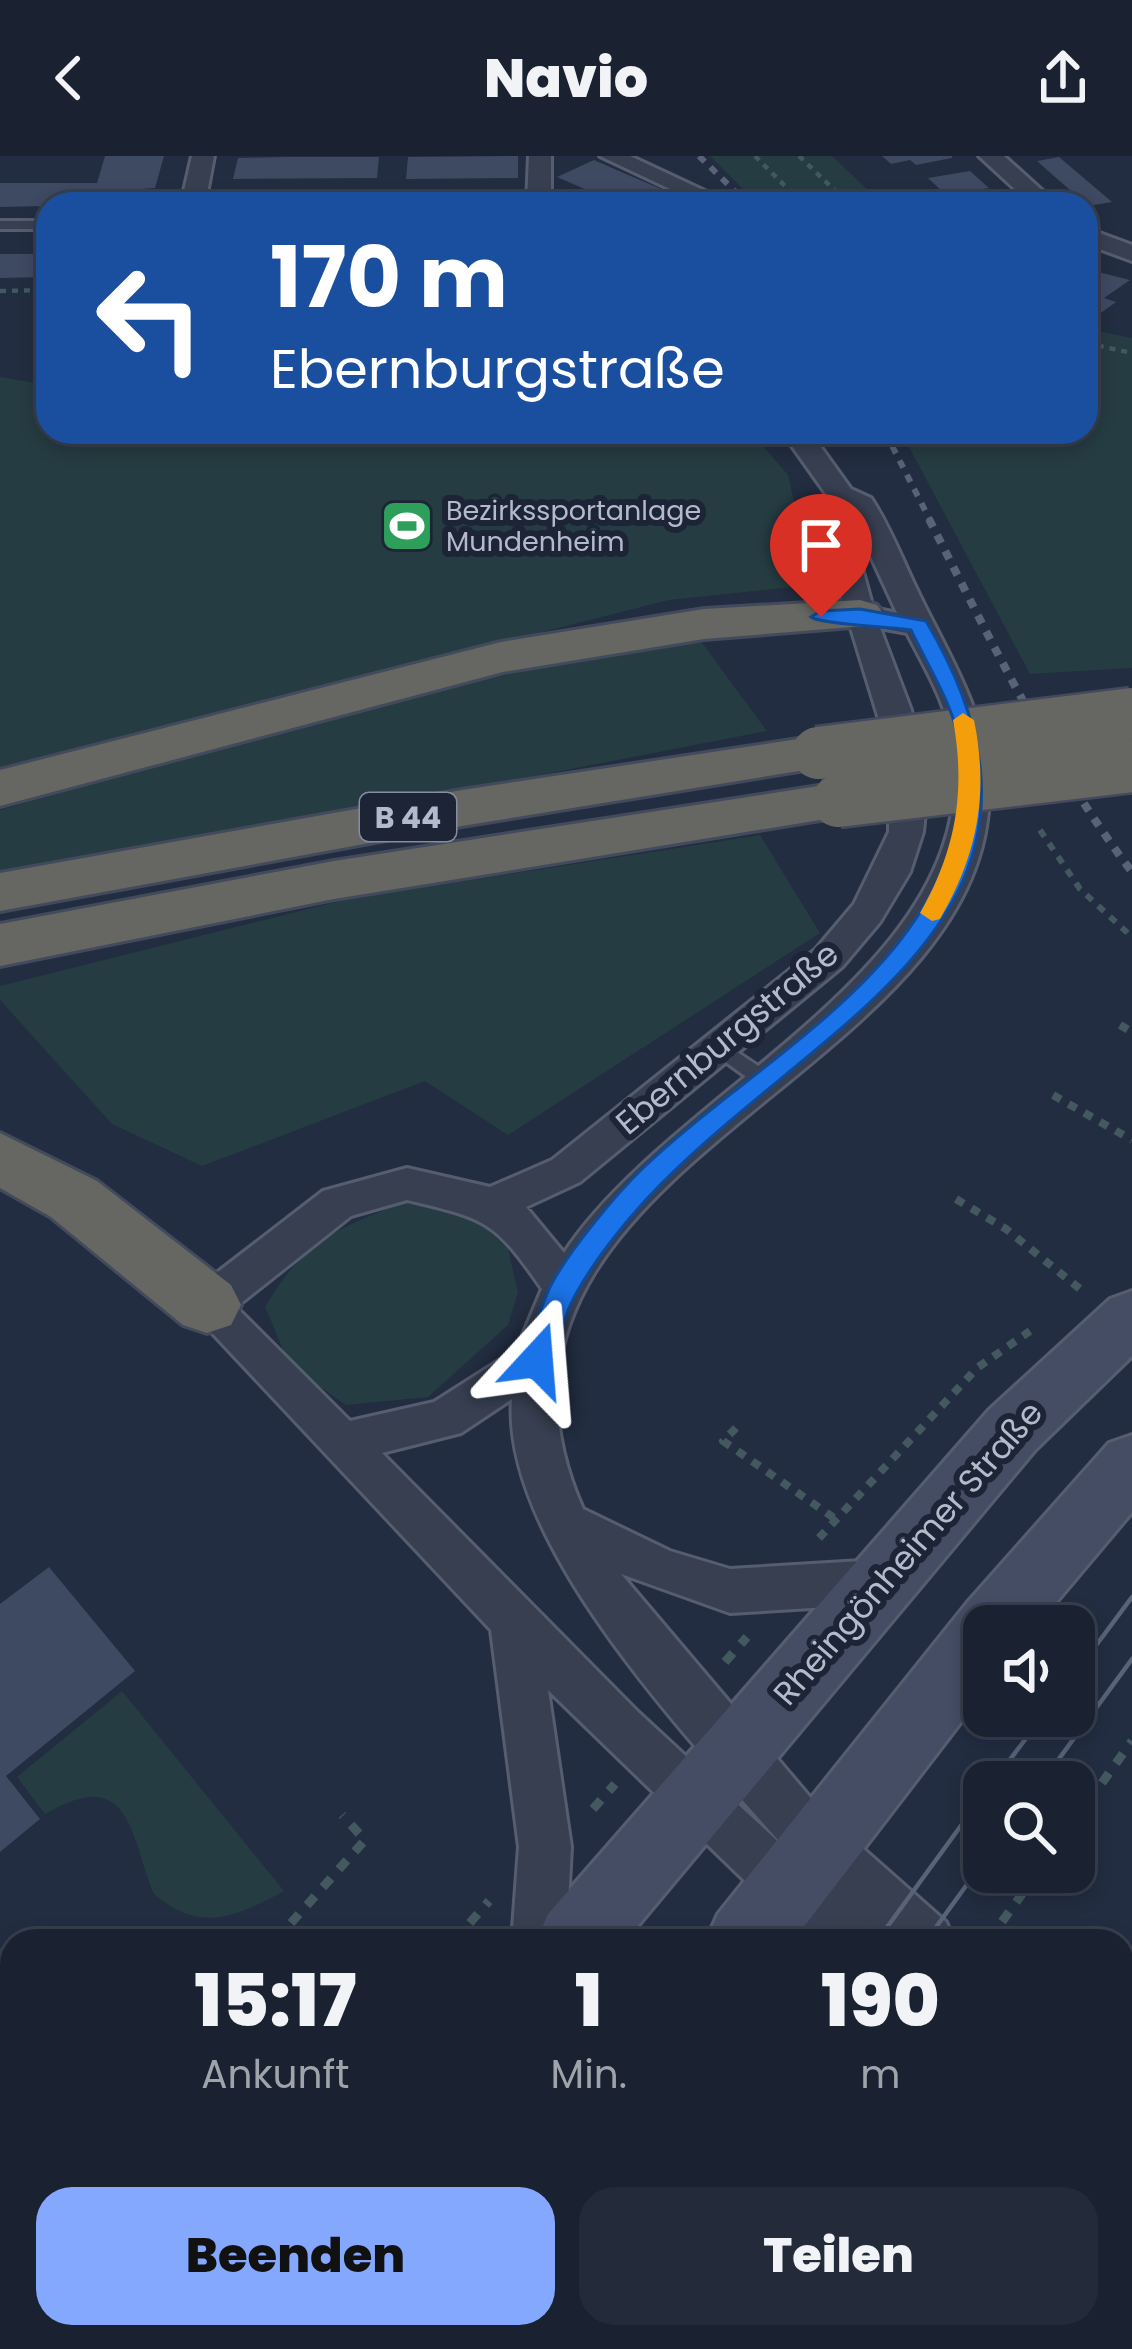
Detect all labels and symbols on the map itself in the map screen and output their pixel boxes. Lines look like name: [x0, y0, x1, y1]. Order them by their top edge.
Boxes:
place label: Bezirkssportanlage Mundenheim: [446, 492, 701, 560]
pin: [770, 494, 872, 617]
sports icon: Bezirkssportanlage Mundenheim: [379, 498, 435, 554]
road number: B 44: [360, 793, 456, 841]
street label: Ebernburgstraße: [605, 931, 849, 1145]
position arrow: [474, 1297, 600, 1423]
street label: Rheingönheimer Straße: [762, 1391, 1054, 1715]

